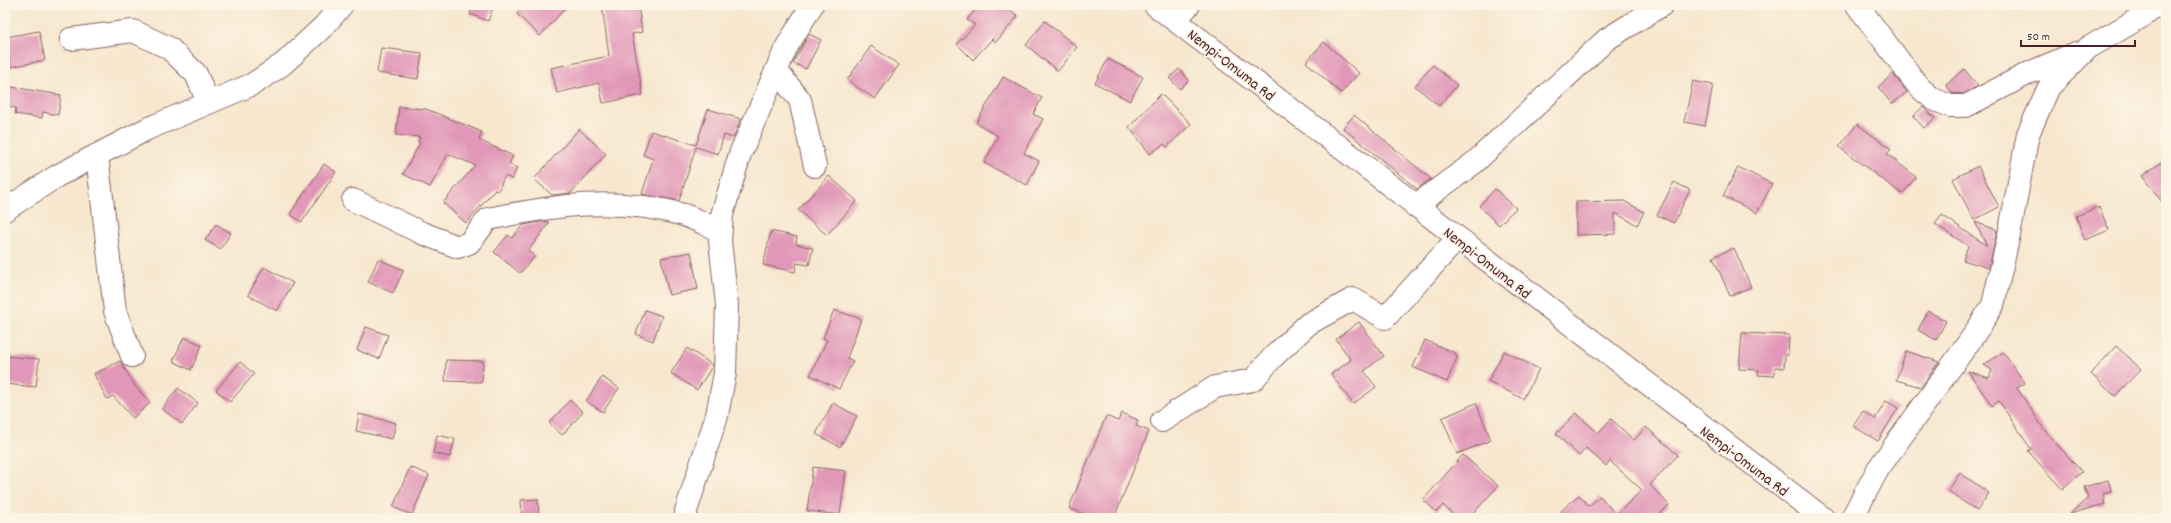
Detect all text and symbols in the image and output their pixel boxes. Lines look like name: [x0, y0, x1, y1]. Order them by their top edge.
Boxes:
scale bar: [2021, 22, 2135, 48]
street label: Nempi-Omuma Rd: [1182, 24, 1279, 108]
text: 50 m: [2027, 29, 2050, 46]
street label: Nempi-Omuma Rd: [1438, 222, 1535, 306]
street label: Nempi-Omuma Rd: [1694, 421, 1793, 503]

